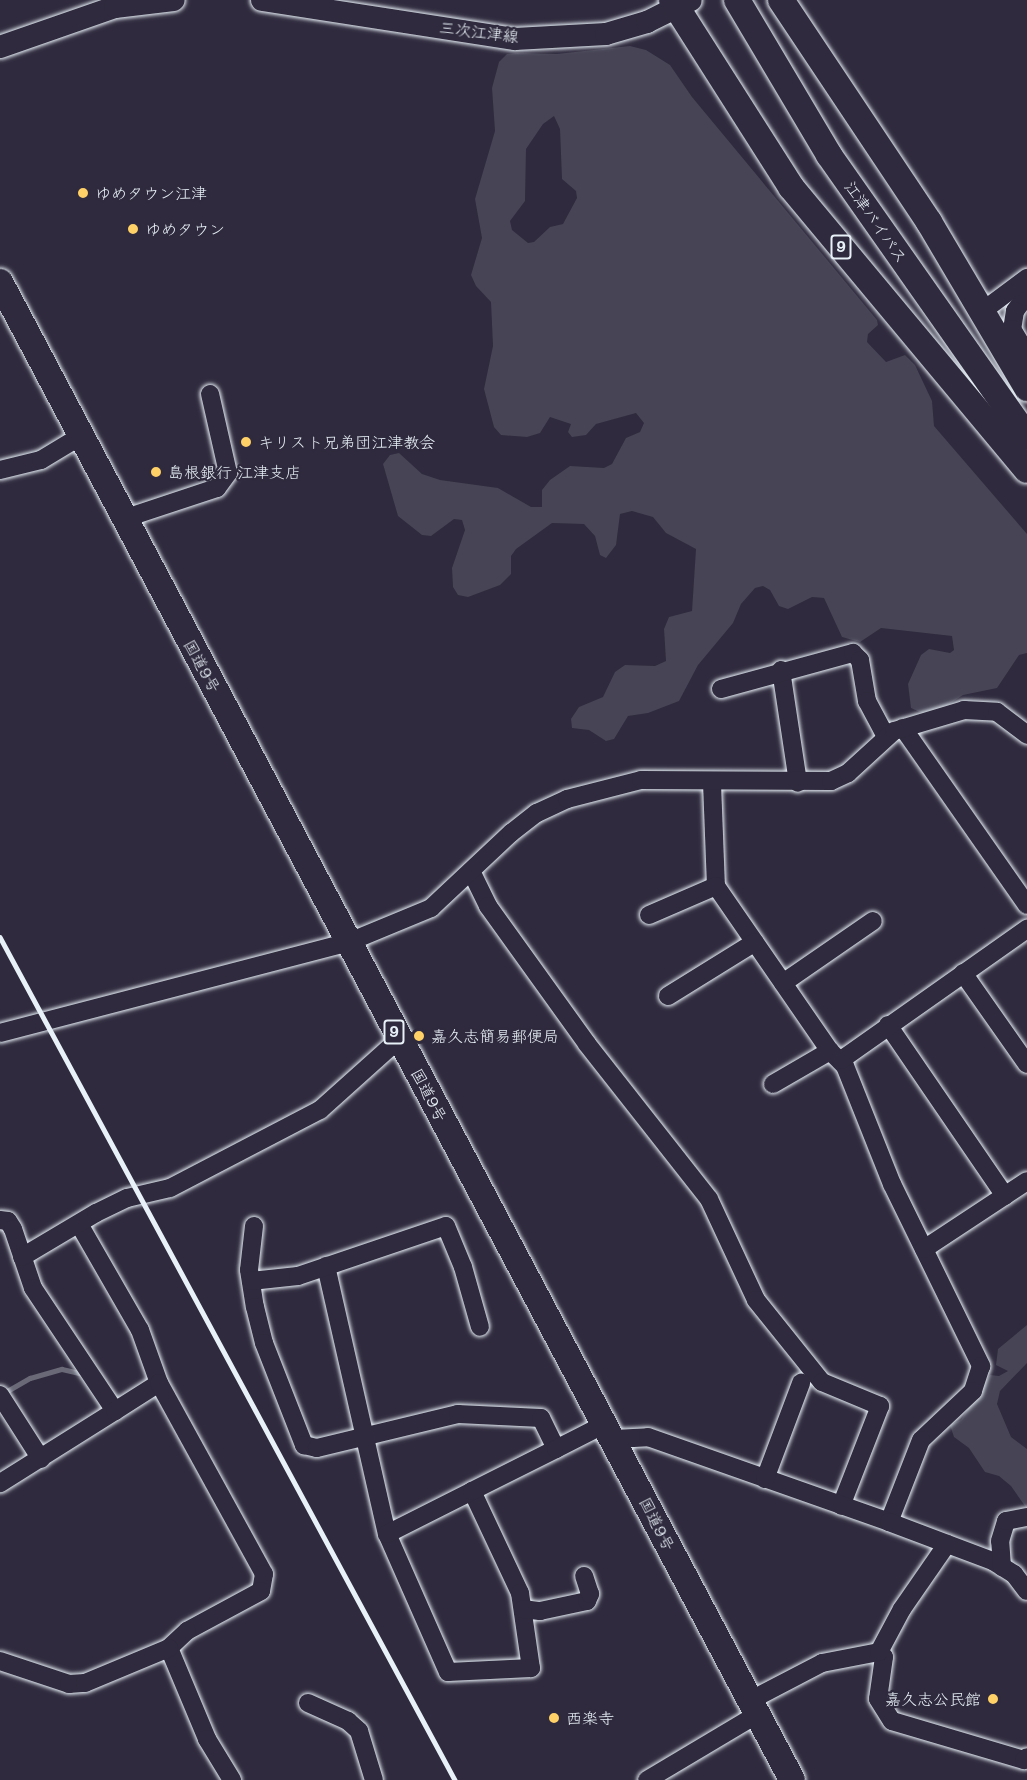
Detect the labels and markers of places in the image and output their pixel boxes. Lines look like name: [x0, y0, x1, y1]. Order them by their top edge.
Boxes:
place label: ゆめタウン江津: [95, 183, 207, 203]
marker: ゆめタウン江津: [76, 186, 90, 200]
place label: ゆめタウン: [145, 219, 225, 239]
marker: ゆめタウン: [126, 222, 140, 236]
place label: キリスト兄弟団江津教会: [258, 432, 434, 452]
marker: キリスト兄弟団江津教会: [239, 435, 253, 449]
place label: 島根銀行 江津支店: [168, 462, 301, 482]
marker: 島根銀行 江津支店: [149, 465, 163, 479]
place label: 嘉久志簡易郵便局: [431, 1026, 559, 1046]
marker: 嘉久志簡易郵便局: [412, 1029, 426, 1043]
place label: 嘉久志公民館: [885, 1689, 981, 1709]
marker: 嘉久志公民館: [986, 1692, 1000, 1706]
place label: 西楽寺: [566, 1708, 614, 1728]
marker: 西楽寺: [547, 1711, 561, 1725]

